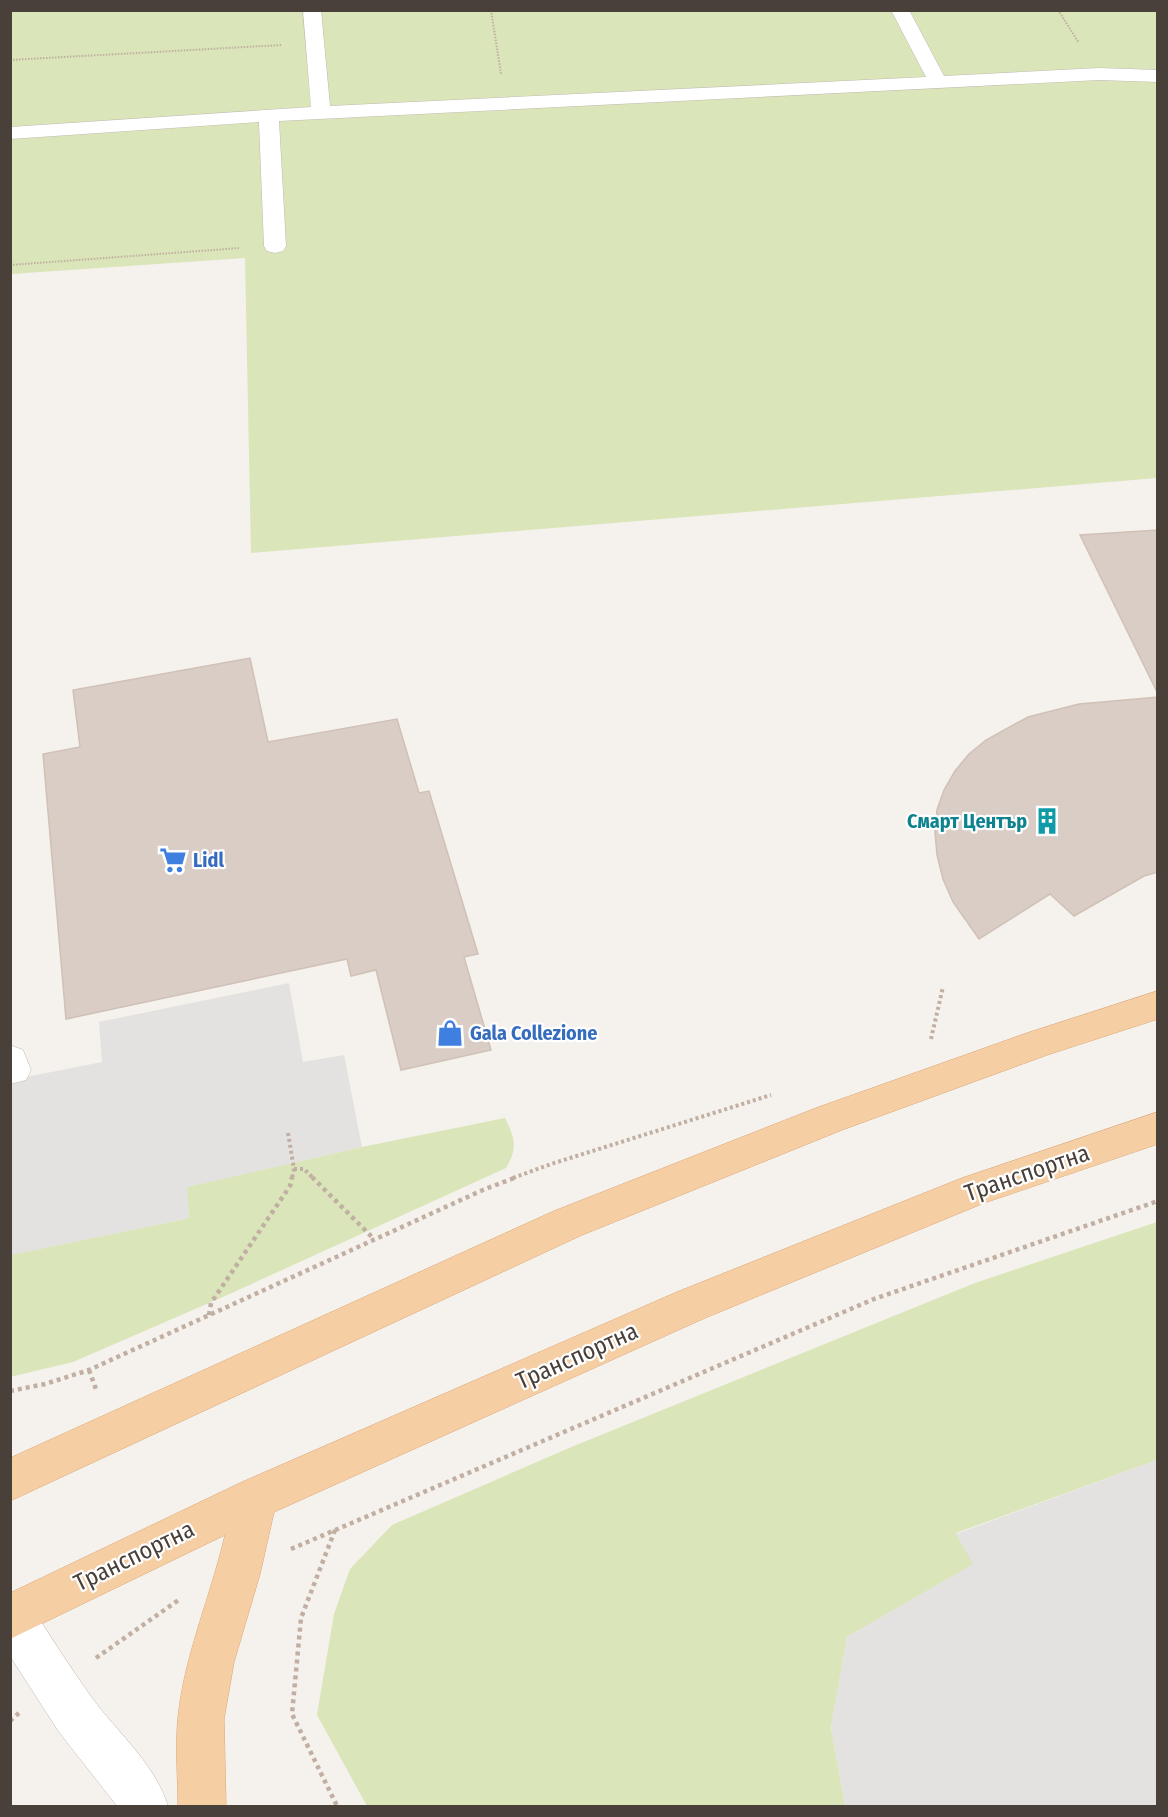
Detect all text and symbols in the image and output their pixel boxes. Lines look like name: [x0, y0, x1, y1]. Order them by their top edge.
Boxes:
building icon: Смарт Център: [1032, 806, 1062, 836]
place label: Смарт Център: [907, 809, 1027, 833]
supermarket icon: Lidl: [158, 845, 188, 875]
place label: Lidl: [193, 848, 224, 872]
shop icon: Gala Collezione: [435, 1018, 465, 1048]
place label: Gala Collezione: [470, 1021, 597, 1045]
street label: Транспортна: [961, 1139, 1093, 1207]
street label: Транспортна: [512, 1317, 642, 1395]
street label: Транспортна: [69, 1515, 199, 1597]

